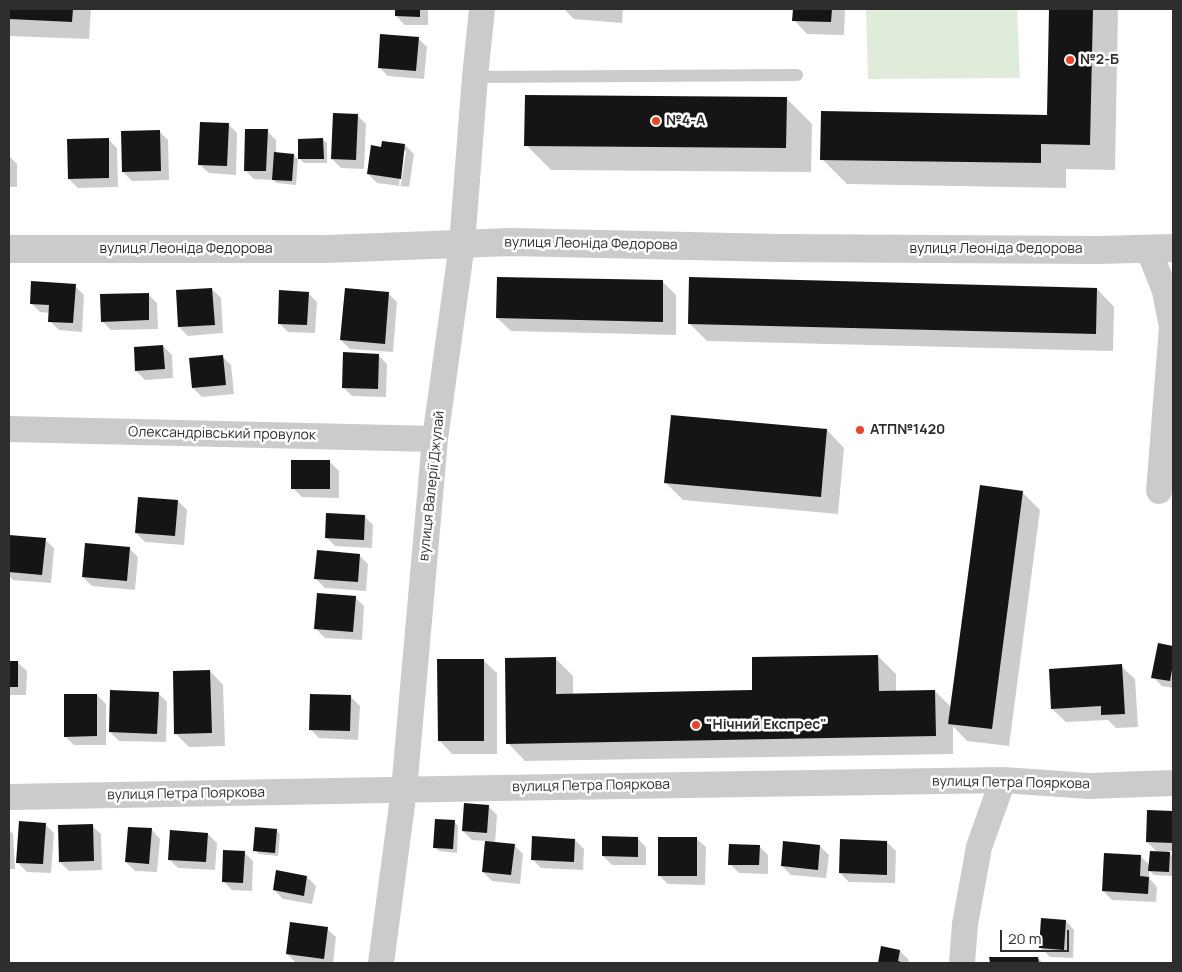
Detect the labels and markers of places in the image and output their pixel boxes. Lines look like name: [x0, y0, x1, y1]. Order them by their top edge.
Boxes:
place label: №2-Б: [1080, 52, 1119, 68]
marker: №2-Б: [1064, 54, 1076, 66]
place label: №4-А: [666, 113, 705, 129]
marker: №4-А: [650, 115, 662, 127]
place label: АТП№1420: [870, 422, 945, 438]
marker: АТП№1420: [854, 424, 866, 436]
place label: "Нічний Експрес": [706, 717, 827, 733]
marker: "Нічний Експрес": [690, 719, 702, 731]

